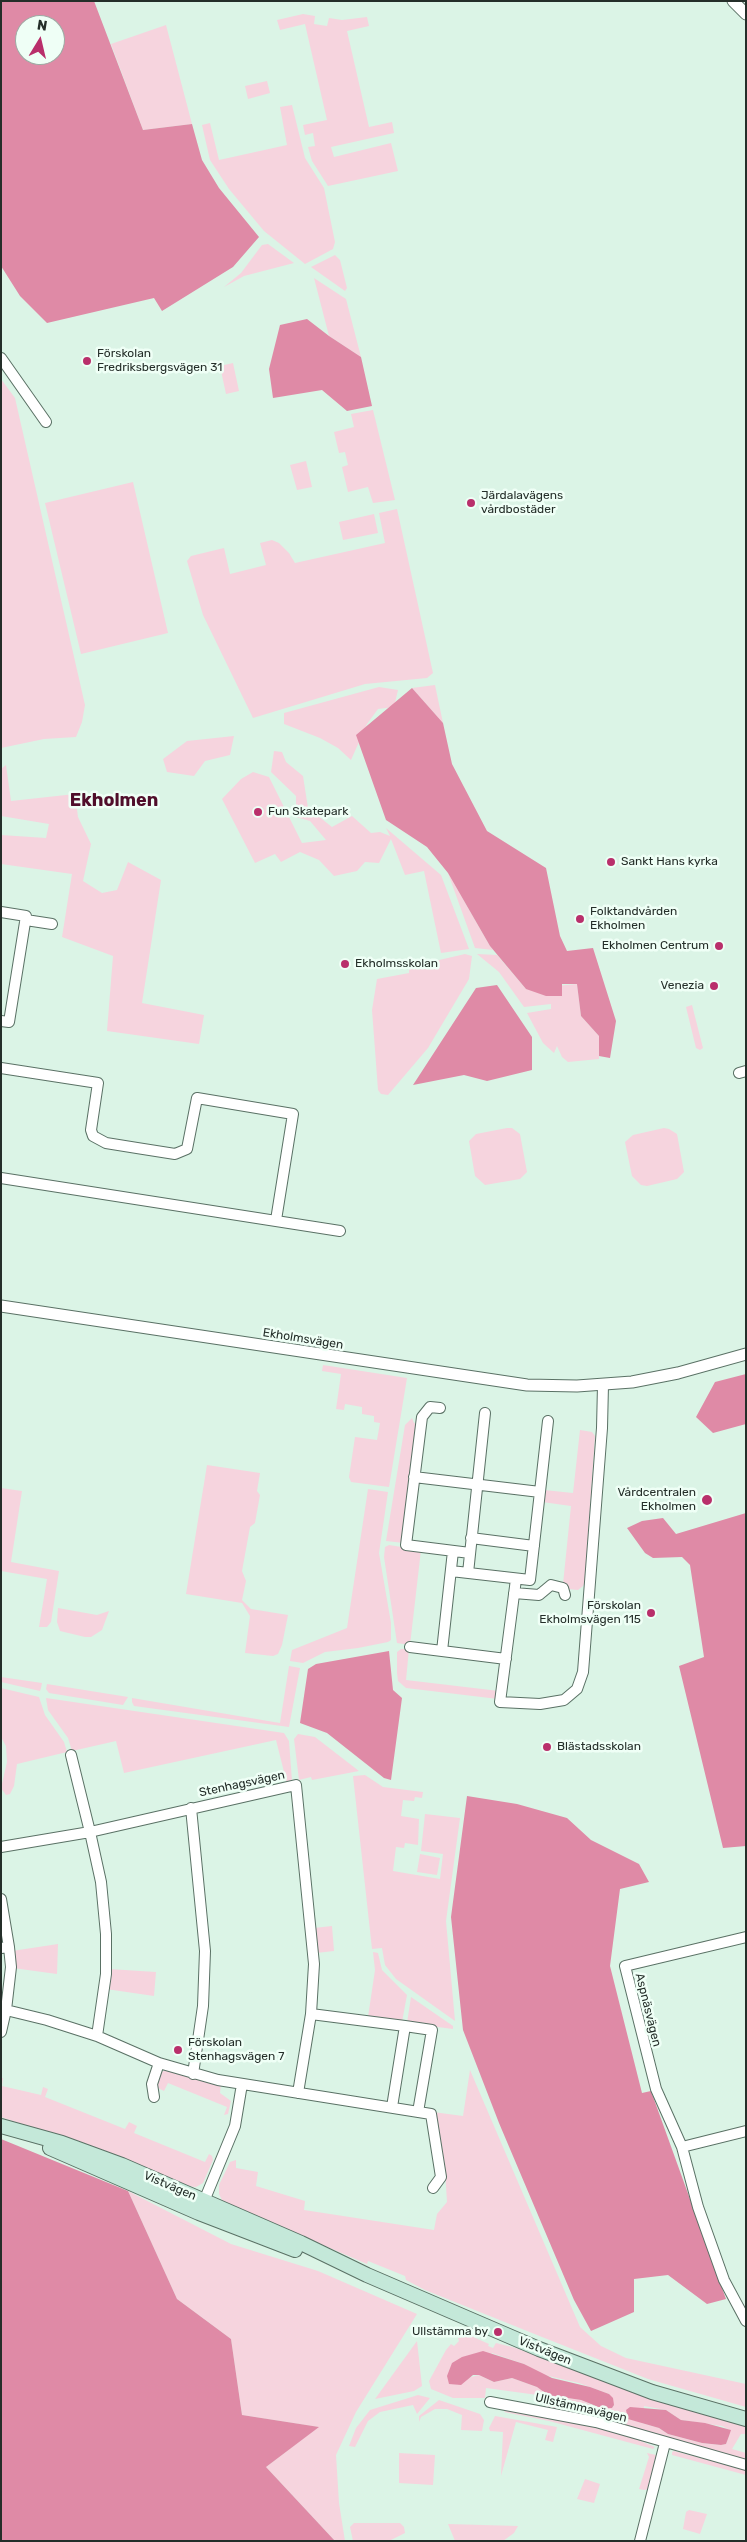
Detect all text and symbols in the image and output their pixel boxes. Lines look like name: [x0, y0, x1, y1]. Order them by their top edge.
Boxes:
north arrow: [15, 15, 65, 65]
text: N: [36, 16, 49, 35]
place label: Förskolan Fredriksbergsvägen 31: [97, 347, 222, 375]
marker: Förskolan Fredriksbergsvägen 31: [81, 355, 93, 367]
place label: Järdalavägens vårdbostäder: [481, 489, 563, 517]
marker: Järdalavägens vårdbostäder: [465, 497, 477, 509]
district label: Ekholmen: [70, 790, 158, 812]
place label: Fun Skatepark: [268, 805, 348, 819]
marker: Fun Skatepark: [252, 806, 264, 818]
place label: Sankt Hans kyrka: [621, 855, 718, 869]
marker: Sankt Hans kyrka: [605, 856, 617, 868]
place label: Folktandvården Ekholmen: [590, 905, 677, 933]
marker: Folktandvården Ekholmen: [574, 913, 586, 925]
place label: Ekholmen Centrum: [602, 939, 709, 953]
marker: Ekholmen Centrum: [713, 940, 725, 952]
place label: Ekholmsskolan: [355, 957, 438, 971]
marker: Ekholmsskolan: [339, 958, 351, 970]
place label: Venezia: [660, 979, 704, 993]
marker: Venezia: [708, 980, 720, 992]
street label: Ekholmsvägen: [262, 1326, 344, 1352]
place label: Vårdcentralen Ekholmen: [617, 1486, 696, 1514]
marker: Vårdcentralen Ekholmen: [700, 1493, 714, 1507]
place label: Förskolan Ekholmsvägen 115: [539, 1599, 641, 1627]
marker: Förskolan Ekholmsvägen 115: [645, 1607, 657, 1619]
place label: Blästadsskolan: [557, 1740, 641, 1754]
marker: Blästadsskolan: [541, 1741, 553, 1753]
street label: Stenhagsvägen: [198, 1768, 286, 1800]
street label: Aspnäsvägen: [632, 1972, 664, 2048]
place label: Förskolan Stenhagsvägen 7: [188, 2036, 284, 2064]
marker: Förskolan Stenhagsvägen 7: [172, 2044, 184, 2056]
street label: Vistvägen: [142, 2168, 198, 2204]
place label: Ullstämma by: [412, 2325, 488, 2339]
marker: Ullstämma by: [492, 2326, 504, 2338]
street label: Vistvägen: [516, 2334, 574, 2368]
street label: Ullstämmavägen: [534, 2390, 628, 2426]

